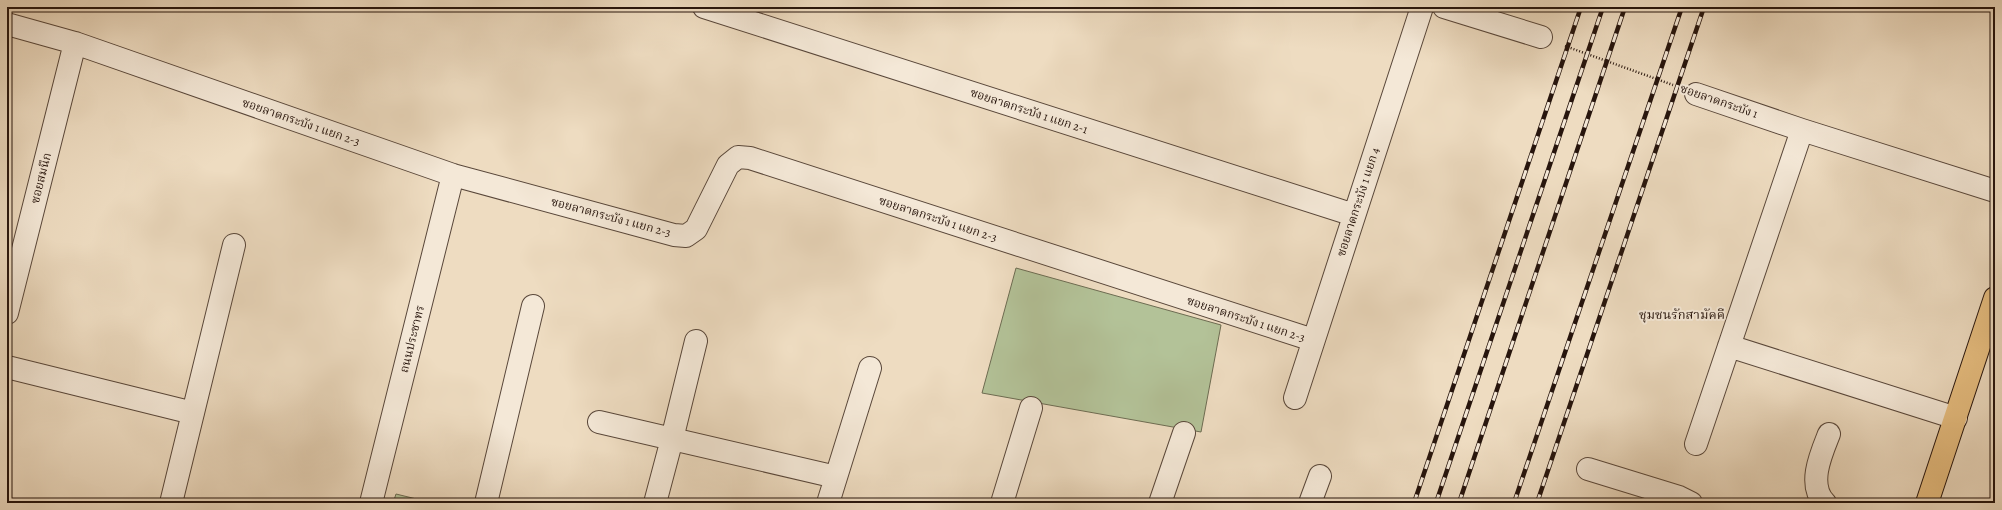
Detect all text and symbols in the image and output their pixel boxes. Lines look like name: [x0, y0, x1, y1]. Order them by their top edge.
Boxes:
street label: ซอยลาดกระบัง 1: [1678, 80, 1760, 122]
street label: ซอยลาดกระบัง 1 แยก 2-1: [968, 84, 1090, 138]
street label: ซอยลาดกระบัง 1 แยก 2-3: [240, 94, 362, 150]
street label: ซอยลาดกระบัง 1 แยก 4: [1333, 145, 1383, 259]
street label: ซอยสมนึก: [27, 151, 55, 205]
street label: ซอยลาดกระบัง 1 แยก 2-3: [877, 192, 999, 246]
street label: ซอยลาดกระบัง 1 แยก 2-3: [549, 193, 673, 241]
street label: ซอยลาดกระบัง 1 แยก 2-3: [1185, 292, 1307, 346]
street label: ถนนประชาทร: [396, 303, 428, 374]
district label: ชุมชนรักสามัคคี: [1639, 306, 1725, 323]

